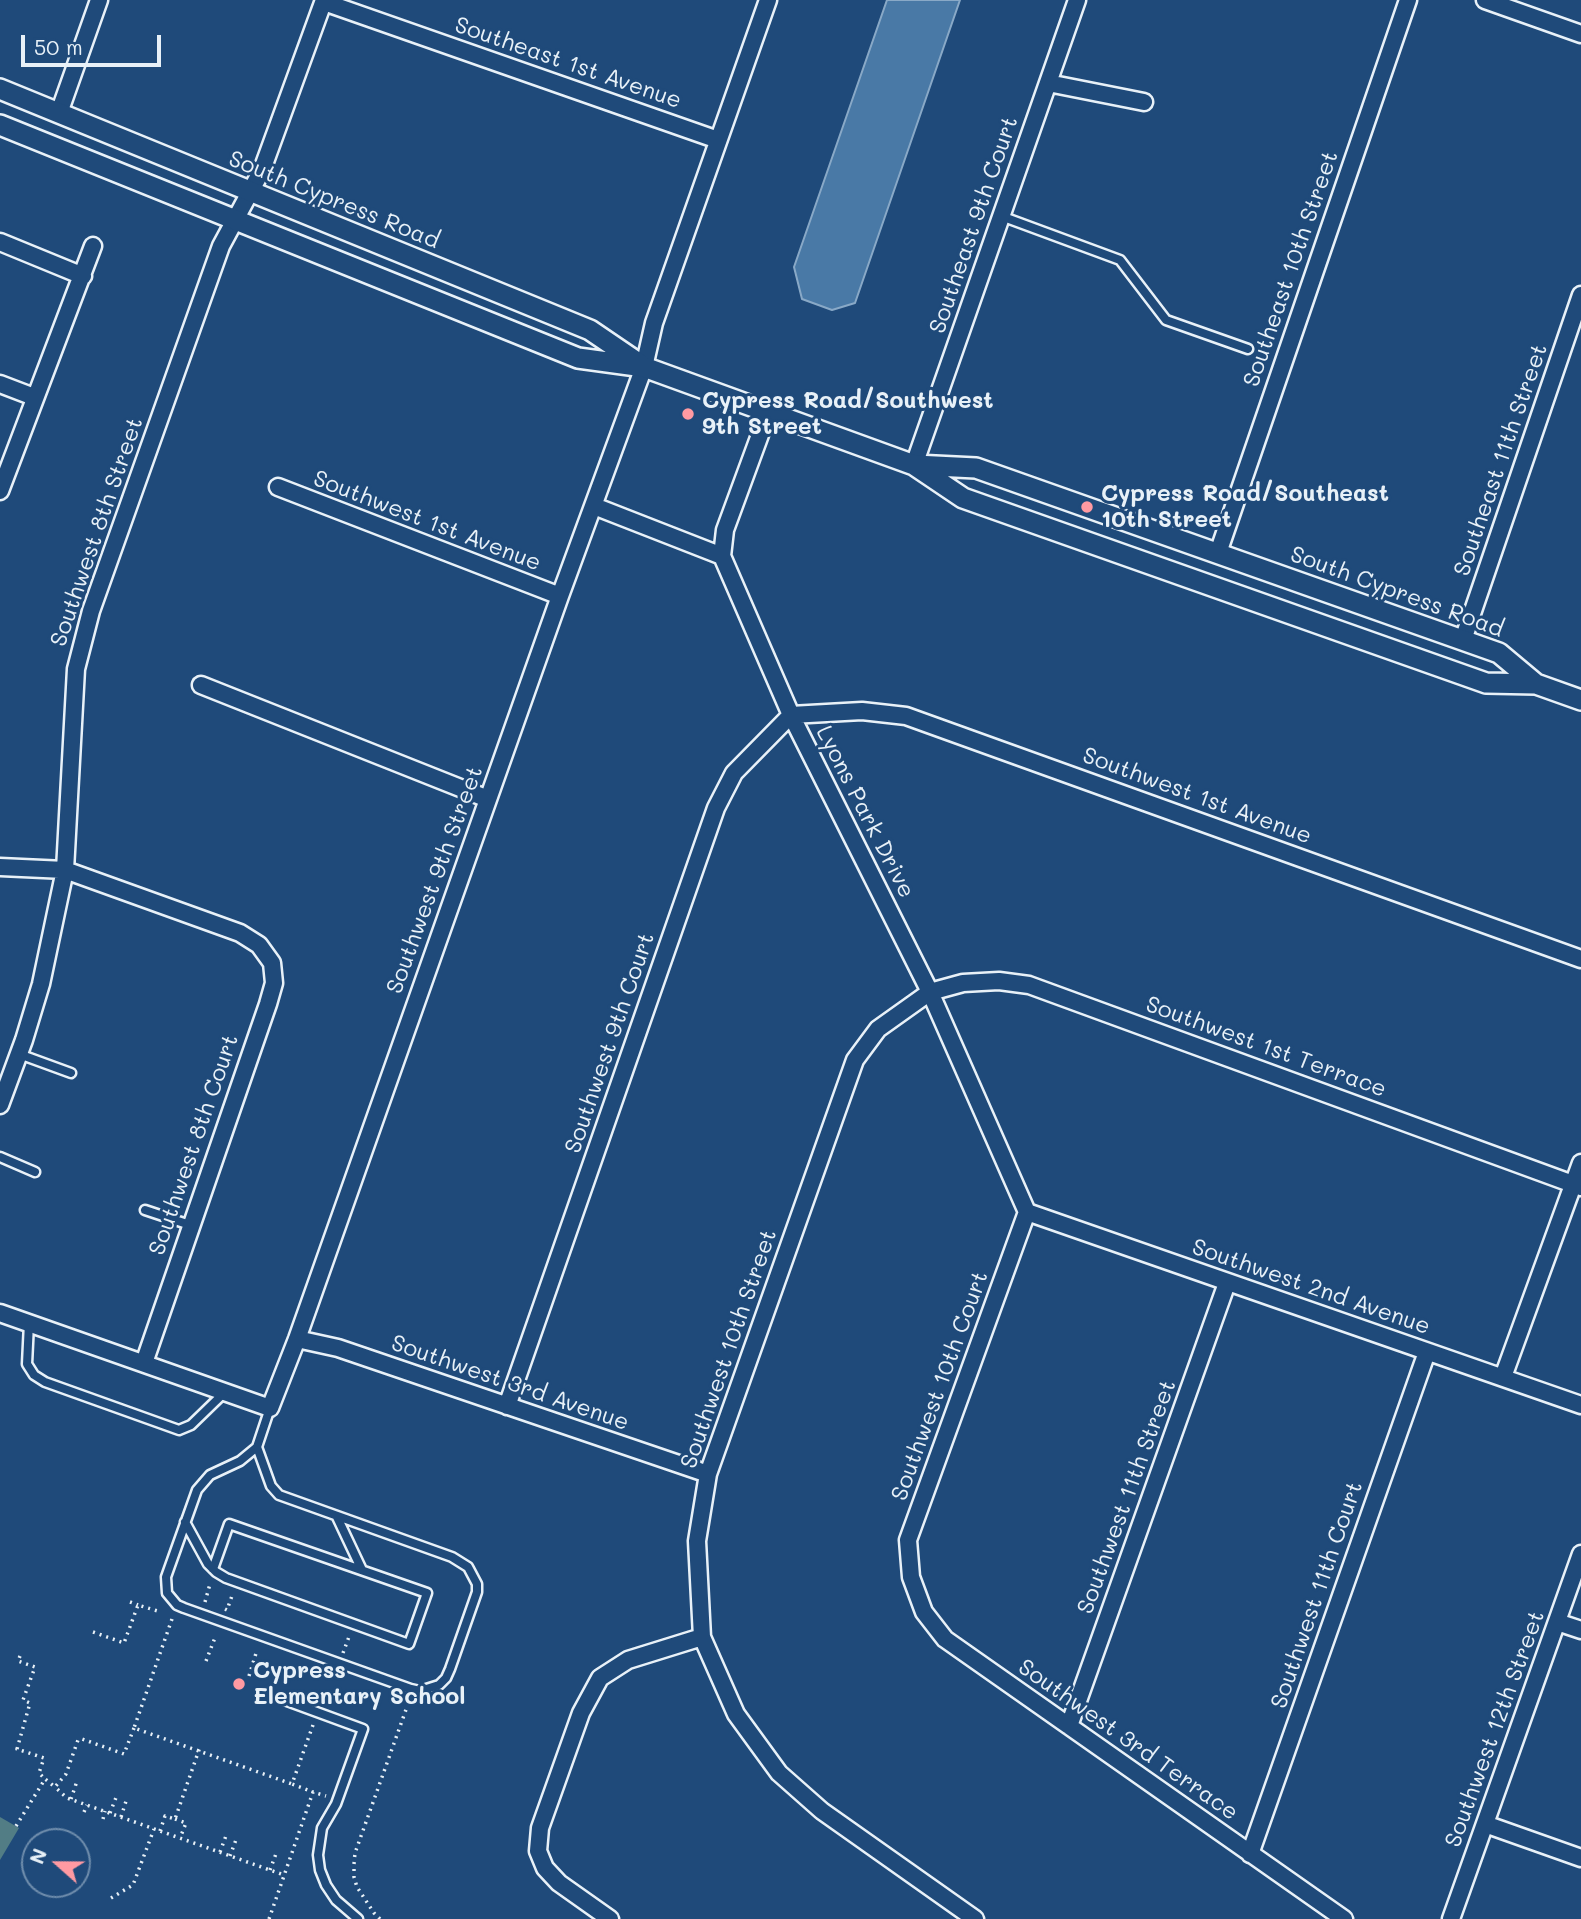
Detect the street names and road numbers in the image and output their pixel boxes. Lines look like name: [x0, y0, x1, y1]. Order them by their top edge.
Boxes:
street label: Southeast 1st Avenue: [451, 11, 685, 115]
street label: Southeast 9th Court: [924, 113, 1024, 337]
street label: South Cypress Road: [225, 145, 443, 255]
street label: Southeast 10th Street: [1238, 147, 1344, 391]
street label: Southeast 11th Street: [1448, 340, 1554, 580]
street label: Southwest 8th Street: [45, 414, 149, 650]
street label: Southwest 1st Avenue: [309, 465, 545, 577]
street label: South Cypress Road: [1287, 541, 1507, 643]
street label: Lyons Park Drive: [810, 721, 920, 903]
street label: Southwest 1st Avenue: [1079, 742, 1315, 850]
street label: Southwest 9th Street: [381, 762, 489, 998]
street label: Southwest 9th Court: [559, 929, 661, 1157]
street label: Southwest 1st Terrace: [1142, 991, 1390, 1103]
street label: Southwest 8th Court: [143, 1031, 245, 1259]
street label: Southwest 10th Street: [675, 1226, 783, 1472]
street label: Southwest 2nd Avenue: [1188, 1233, 1434, 1341]
street label: Southwest 10th Court: [886, 1267, 994, 1505]
street label: Southwest 3rd Avenue: [388, 1329, 632, 1437]
street label: Southwest 11th Street: [1072, 1376, 1182, 1618]
street label: Southwest 11th Court: [1265, 1478, 1369, 1712]
street label: Southwest 12th Street: [1439, 1607, 1551, 1851]
street label: Southwest 3rd Terrace: [1013, 1653, 1243, 1827]

